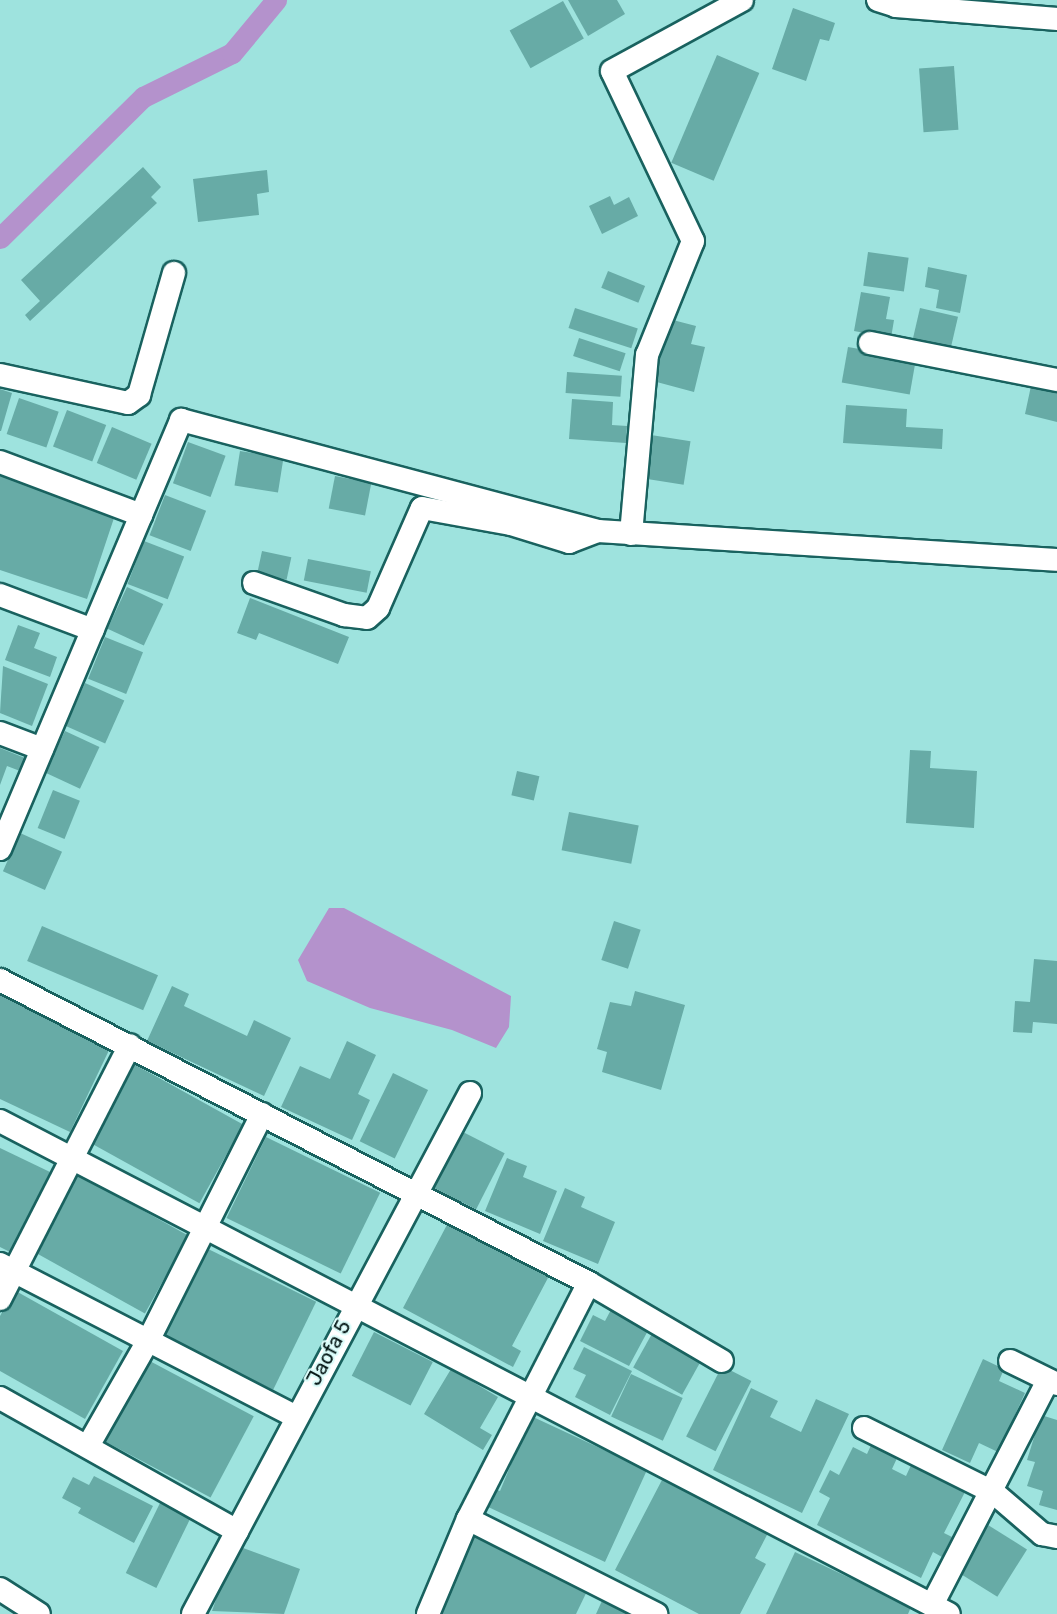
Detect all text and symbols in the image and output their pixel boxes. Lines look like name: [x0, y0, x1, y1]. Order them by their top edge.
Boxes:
street label: Jaofa 5: [302, 1316, 356, 1390]

